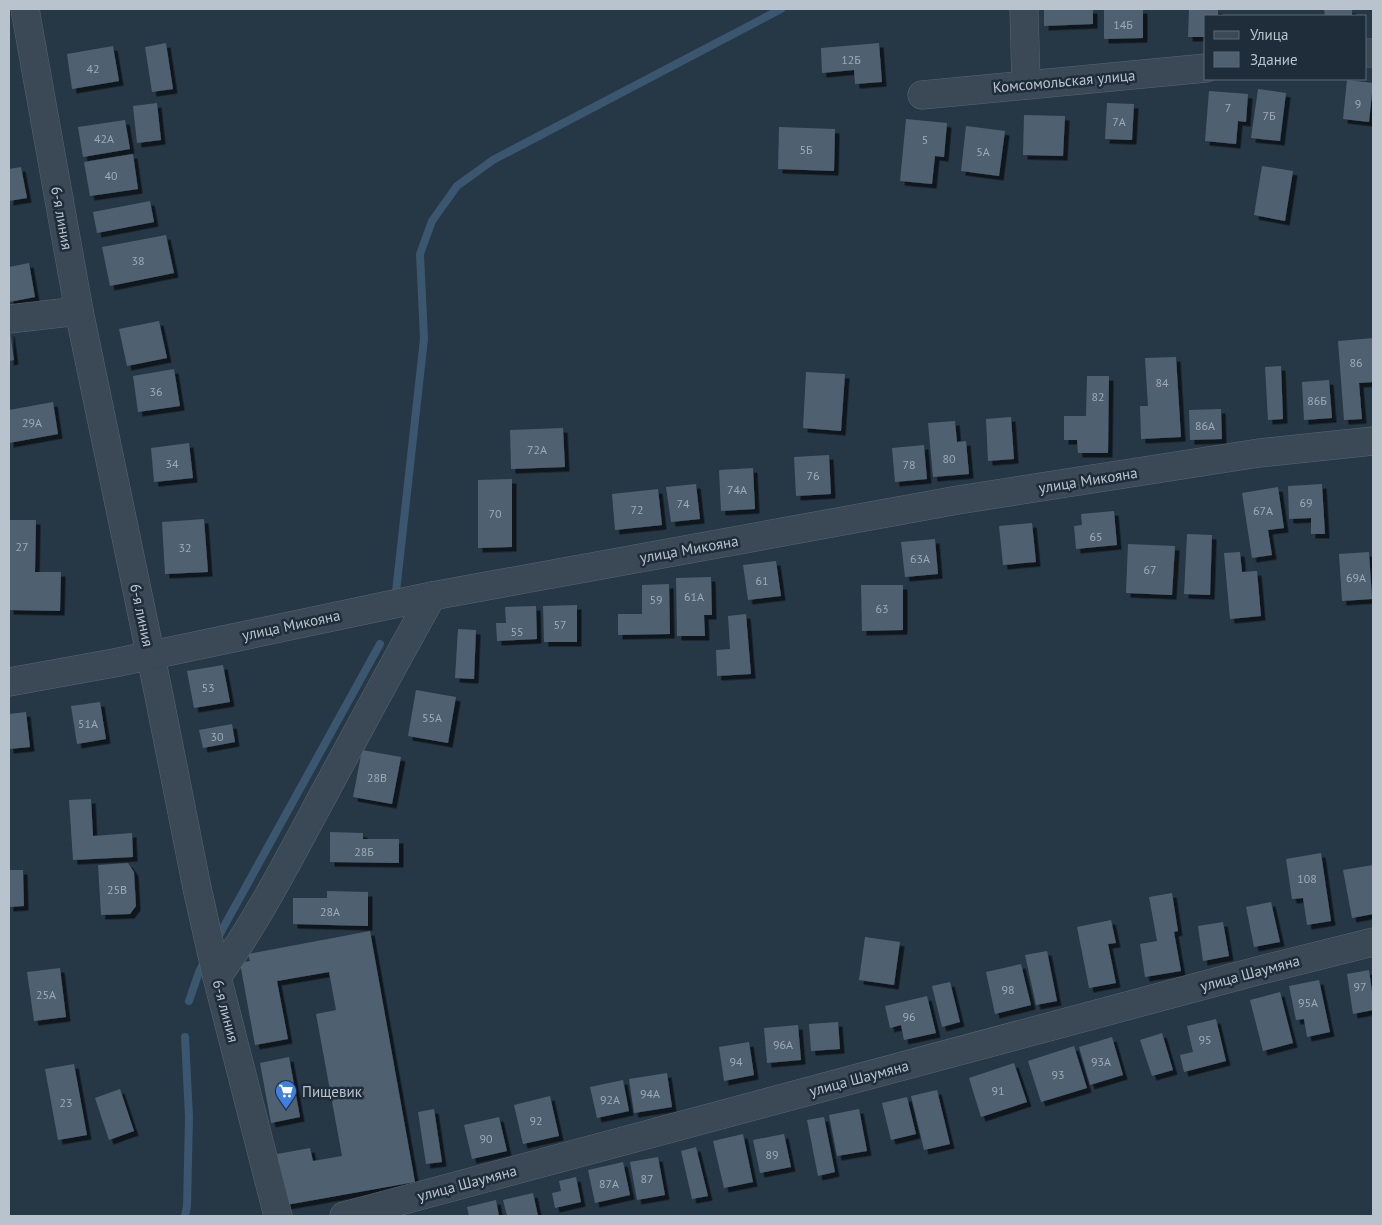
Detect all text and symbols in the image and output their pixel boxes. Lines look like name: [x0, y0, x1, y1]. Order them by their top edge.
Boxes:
legend: [1204, 15, 1367, 80]
house number: 14Б: [1113, 17, 1133, 32]
text: Улица: [1250, 25, 1288, 44]
text: Здание: [1250, 50, 1298, 69]
house number: 12Б: [841, 52, 861, 67]
house number: 42: [86, 61, 100, 76]
street label: Комсомольская улица: [992, 65, 1136, 97]
house number: 9: [1355, 96, 1361, 111]
house number: 7: [1225, 100, 1231, 115]
house number: 7Б: [1262, 108, 1276, 123]
house number: 7А: [1112, 114, 1126, 129]
house number: 42А: [94, 131, 114, 146]
house number: 5: [922, 132, 928, 147]
house number: 5Б: [799, 142, 813, 157]
house number: 5А: [976, 144, 990, 159]
house number: 40: [104, 168, 118, 183]
street label: 6-я линия: [47, 185, 77, 251]
house number: 38: [131, 253, 145, 268]
house number: 86: [1349, 355, 1363, 370]
house number: 84: [1155, 375, 1169, 390]
house number: 36: [149, 384, 163, 399]
house number: 82: [1091, 389, 1105, 404]
house number: 86Б: [1307, 393, 1327, 408]
house number: 29А: [22, 415, 42, 430]
house number: 86А: [1195, 418, 1215, 433]
house number: 72А: [527, 442, 547, 457]
house number: 80: [942, 451, 956, 466]
house number: 34: [165, 456, 179, 471]
house number: 78: [902, 457, 916, 472]
street label: улица Микояна: [1037, 463, 1139, 497]
house number: 76: [806, 468, 820, 483]
house number: 74А: [727, 482, 747, 497]
house number: 69: [1299, 495, 1313, 510]
house number: 74: [676, 496, 690, 511]
house number: 72: [630, 502, 644, 517]
house number: 67А: [1253, 503, 1273, 518]
house number: 70: [488, 506, 502, 521]
house number: 65: [1089, 529, 1103, 544]
street label: улица Микояна: [638, 531, 740, 567]
house number: 27: [15, 539, 29, 554]
house number: 32: [178, 540, 192, 555]
house number: 63А: [910, 551, 930, 566]
house number: 67: [1143, 562, 1157, 577]
house number: 69А: [1346, 570, 1366, 585]
house number: 61: [755, 573, 769, 588]
street label: 6-я линия: [126, 582, 158, 648]
house number: 61А: [684, 589, 704, 604]
house number: 59: [649, 592, 663, 607]
house number: 63: [875, 601, 889, 616]
street label: улица Микояна: [240, 605, 342, 645]
house number: 57: [553, 617, 567, 632]
house number: 55: [510, 624, 524, 639]
house number: 53: [201, 680, 215, 695]
house number: 55А: [422, 710, 442, 725]
house number: 51А: [78, 716, 98, 731]
house number: 30: [210, 729, 224, 744]
house number: 28В: [367, 770, 387, 785]
house number: 28Б: [354, 844, 374, 859]
house number: 108: [1297, 871, 1317, 886]
house number: 25В: [107, 882, 127, 897]
house number: 28А: [320, 904, 340, 919]
street label: улица Шаумяна: [1198, 951, 1302, 995]
street label: 6-я линия: [209, 978, 243, 1044]
house number: 97: [1353, 979, 1367, 994]
house number: 98: [1001, 982, 1015, 997]
house number: 25А: [36, 987, 56, 1002]
house number: 95А: [1298, 995, 1318, 1010]
house number: 96: [902, 1009, 916, 1024]
house number: 95: [1198, 1032, 1212, 1047]
house number: 96А: [773, 1037, 793, 1052]
house number: 94: [729, 1054, 743, 1069]
house number: 93А: [1091, 1054, 1111, 1069]
street label: улица Шаумяна: [807, 1056, 911, 1100]
house number: 93: [1051, 1067, 1065, 1082]
supermarket icon: Пищевик: [274, 1079, 298, 1110]
place label: Пищевик: [302, 1082, 363, 1101]
house number: 91: [991, 1083, 1005, 1098]
house number: 94А: [640, 1086, 660, 1101]
house number: 92А: [600, 1092, 620, 1107]
house number: 23: [59, 1095, 73, 1110]
house number: 92: [529, 1113, 543, 1128]
house number: 90: [479, 1131, 493, 1146]
house number: 89: [765, 1147, 779, 1162]
street label: улица Шаумяна: [415, 1161, 519, 1205]
house number: 87: [640, 1171, 654, 1186]
house number: 87А: [599, 1176, 619, 1191]

